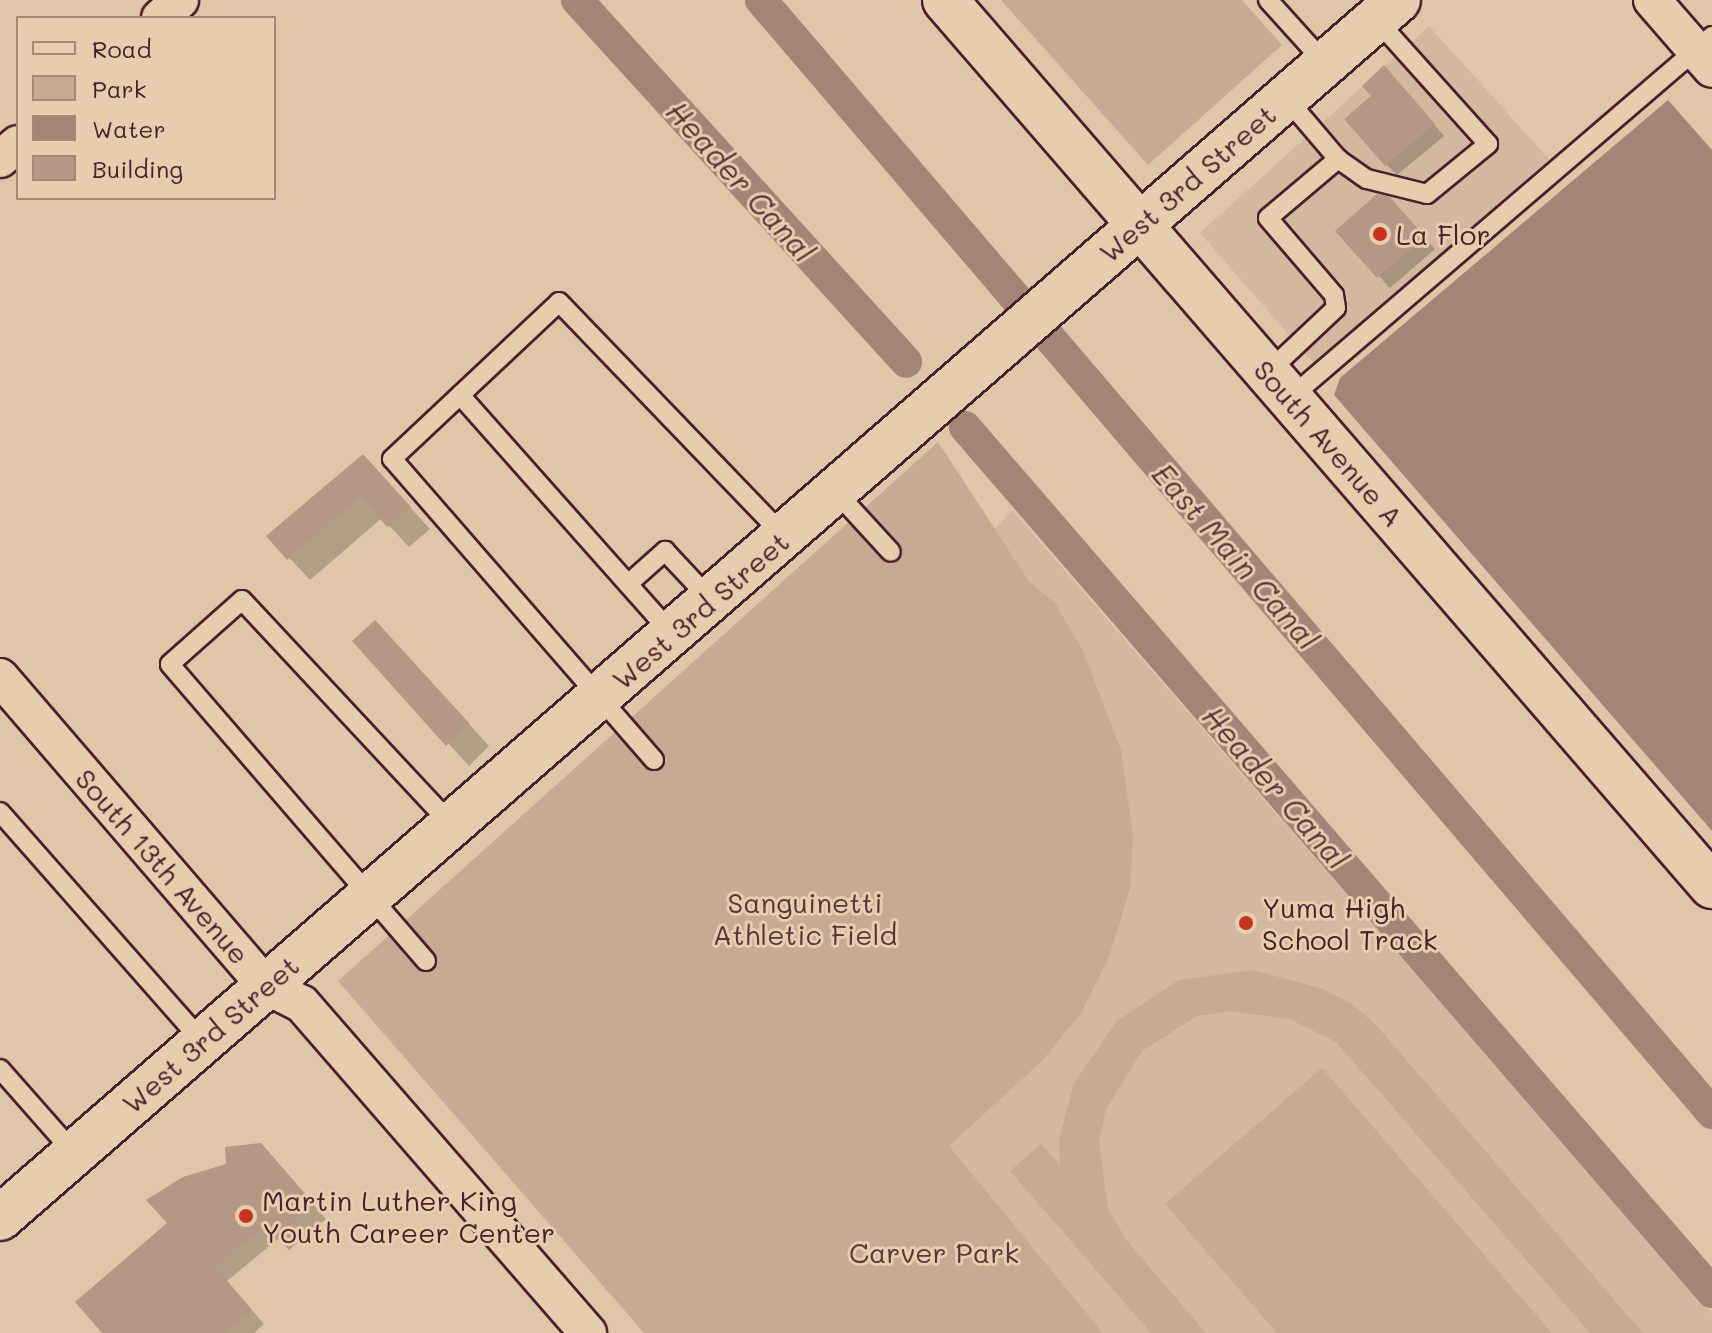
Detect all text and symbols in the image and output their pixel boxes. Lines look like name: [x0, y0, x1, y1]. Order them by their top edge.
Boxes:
legend: [16, 16, 276, 200]
text: Road: [92, 33, 152, 64]
text: Park: [92, 73, 146, 104]
water label: Header Canal: [659, 93, 823, 269]
street label: West 3rd Street: [1092, 97, 1282, 269]
text: Water: [92, 113, 166, 144]
text: Building: [92, 153, 183, 184]
place label: La Flor: [1396, 217, 1490, 251]
marker: La Flor: [1371, 225, 1389, 243]
street label: South Avenue A: [1247, 353, 1411, 533]
water label: East Main Canal: [1146, 456, 1326, 656]
street label: West 3rd Street: [605, 524, 795, 696]
water label: Header Canal: [1196, 698, 1356, 876]
street label: South 13th Avenue: [69, 762, 257, 970]
park label: Sanguinetti Athletic Field: [713, 885, 897, 951]
place label: Yuma High School Track: [1262, 890, 1438, 956]
marker: Yuma High School Track: [1237, 914, 1255, 932]
street label: West 3rd Street: [115, 948, 305, 1120]
place label: Martin Luther King Youth Career Center: [262, 1183, 555, 1249]
marker: Martin Luther King Youth Career Center: [237, 1207, 255, 1225]
park label: Carver Park: [849, 1235, 1019, 1269]

